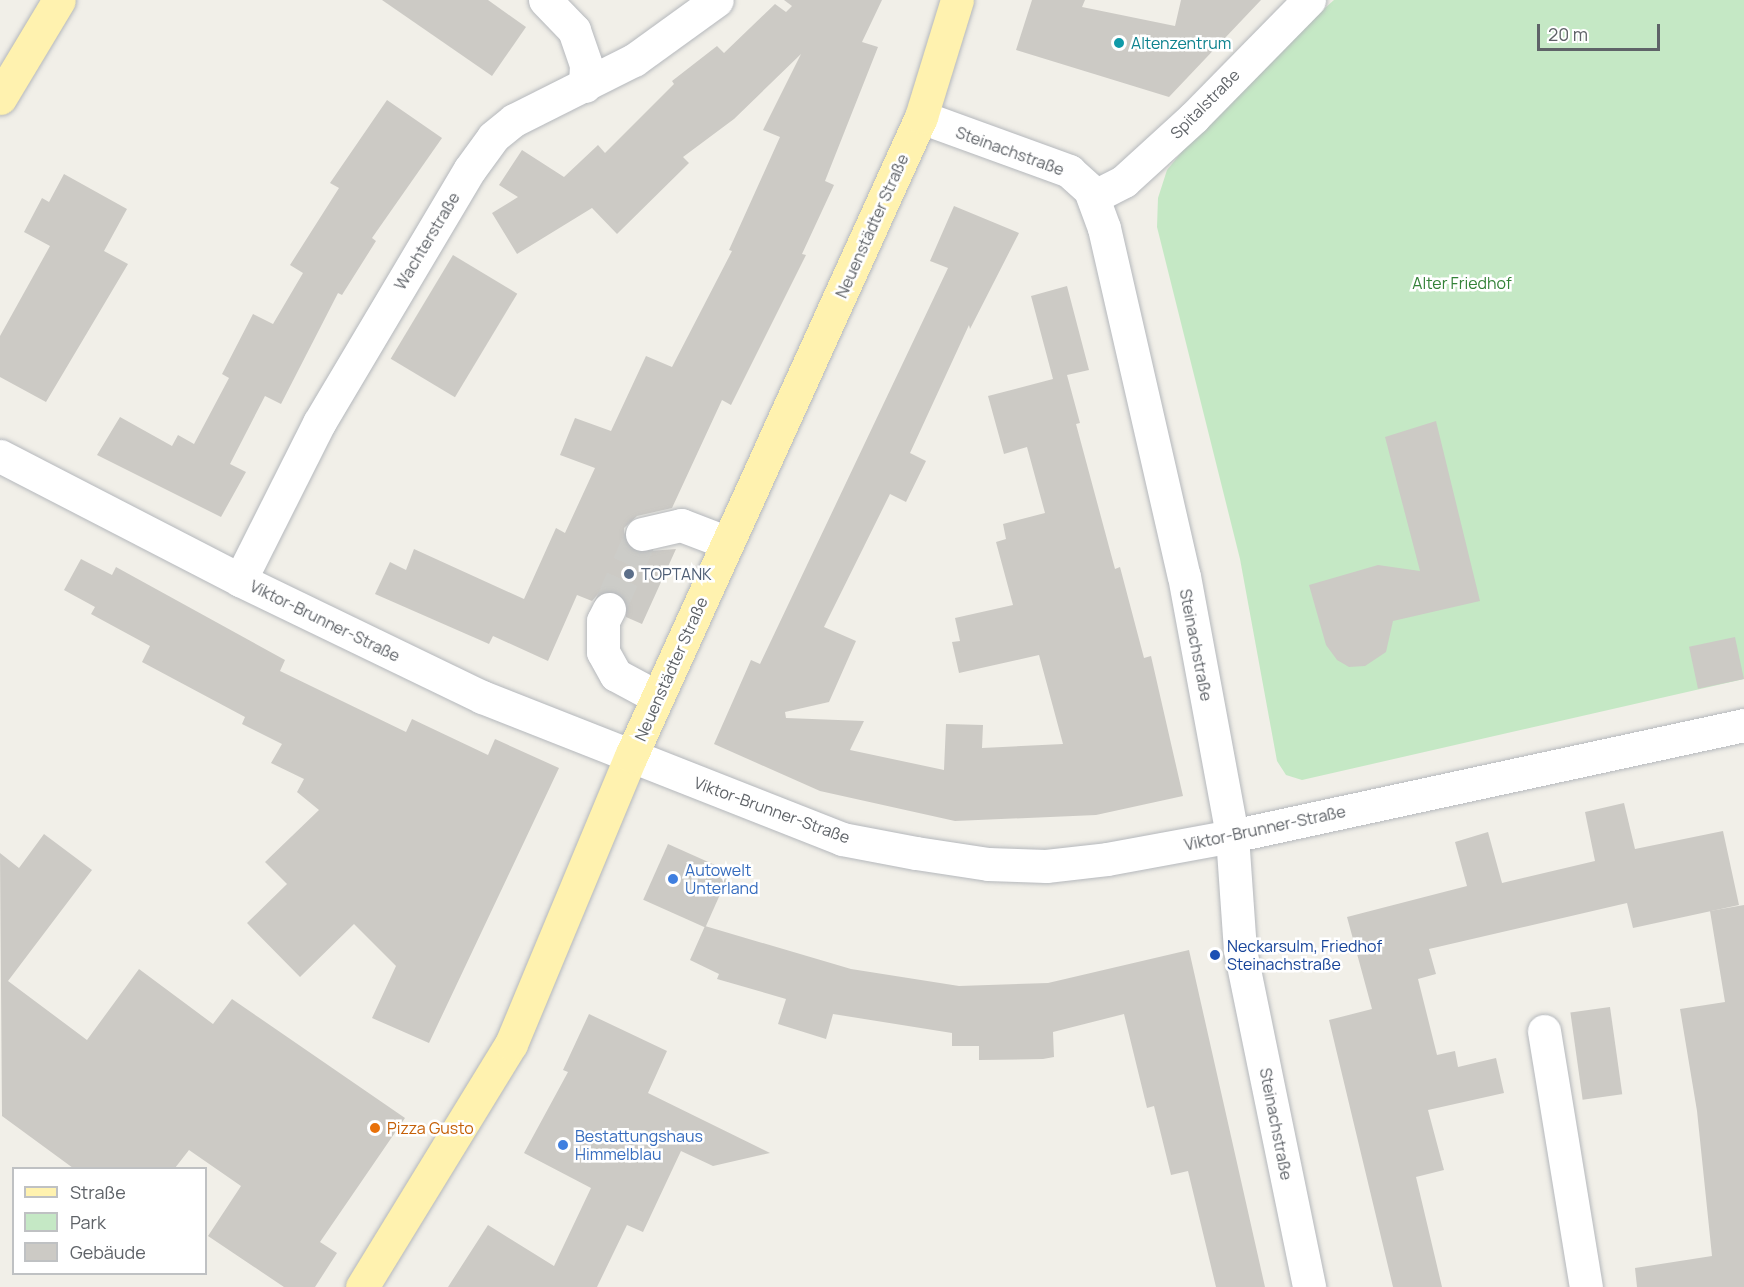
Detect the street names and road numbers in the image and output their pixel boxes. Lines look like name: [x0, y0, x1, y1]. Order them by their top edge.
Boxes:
street label: Spitalstraße: [1166, 65, 1244, 143]
street label: Steinachstraße: [953, 123, 1067, 179]
street label: Neuenstädter Straße: [832, 151, 912, 301]
street label: Wachterstraße: [390, 189, 464, 293]
street label: Viktor-Brunner-Straße: [247, 576, 403, 666]
street label: Steinachstraße: [1176, 587, 1216, 703]
street label: Neuenstädter Straße: [631, 594, 711, 744]
street label: Viktor-Brunner-Straße: [691, 773, 853, 847]
street label: Viktor-Brunner-Straße: [1183, 802, 1347, 854]
street label: Steinachstraße: [1256, 1066, 1296, 1182]

